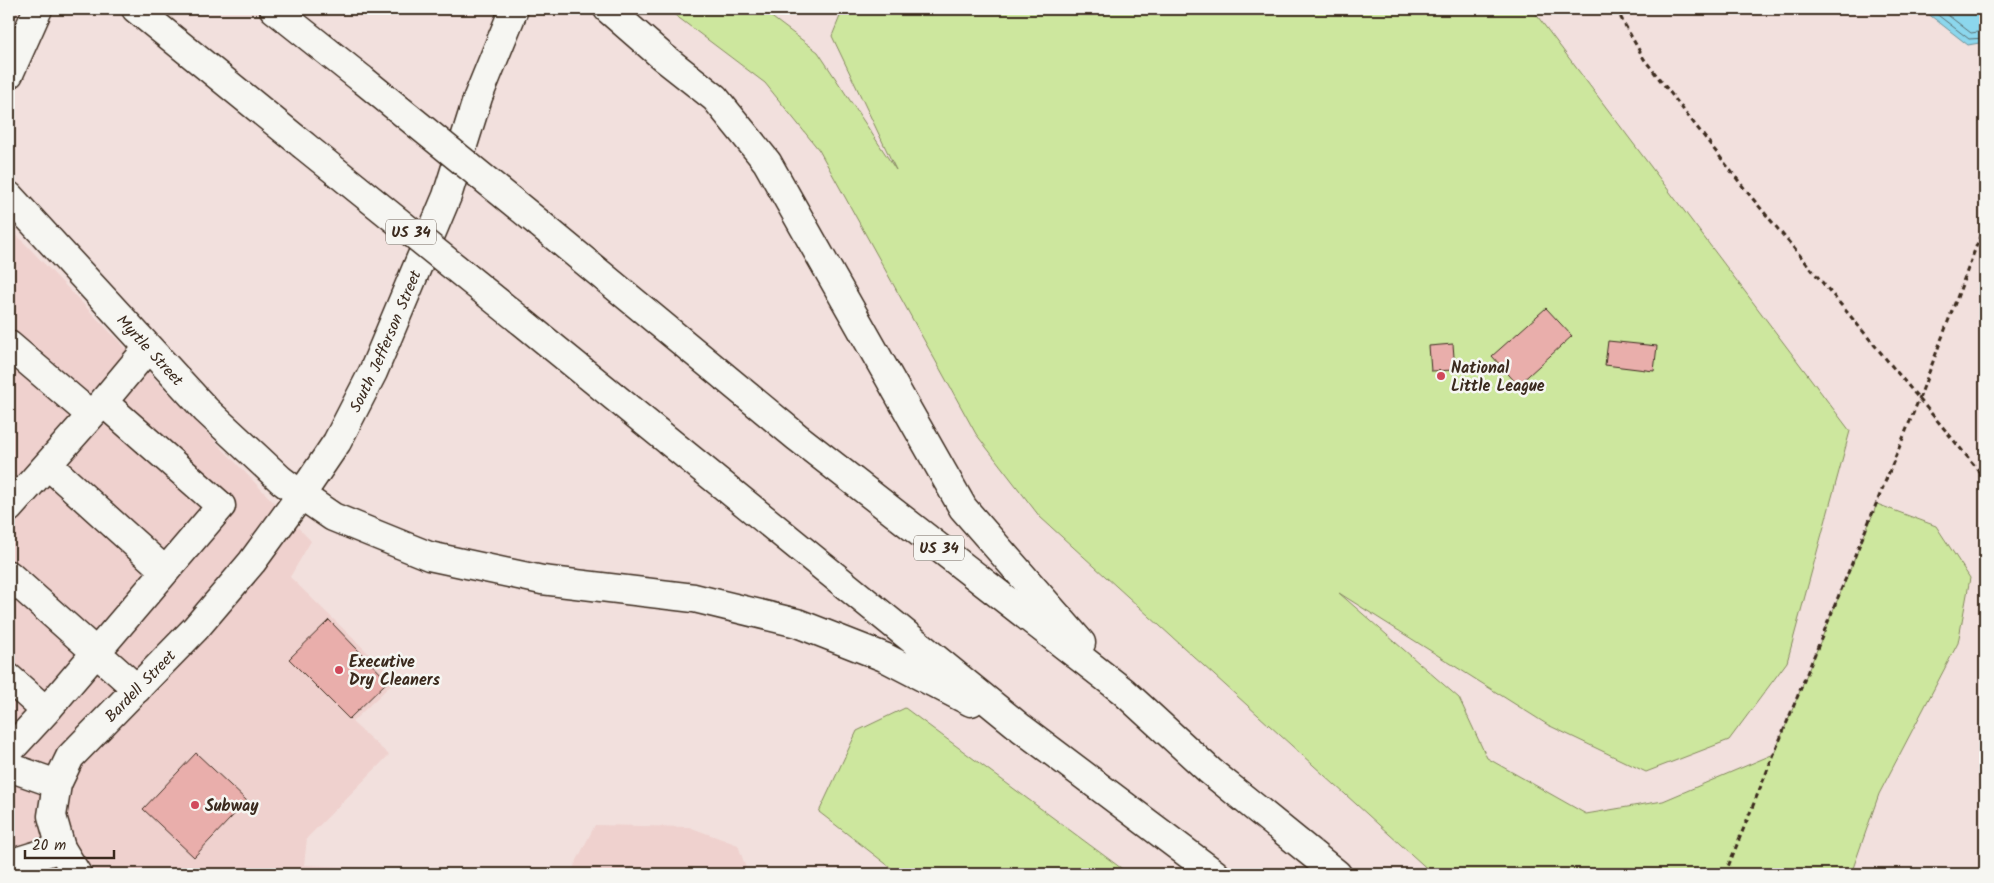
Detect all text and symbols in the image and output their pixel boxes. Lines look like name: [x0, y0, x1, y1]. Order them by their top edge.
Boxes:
road number: US 34: [386, 220, 436, 244]
street label: South Jefferson Street: [343, 266, 429, 417]
street label: Myrtle Street: [110, 309, 190, 393]
place label: National Little League: [1451, 356, 1545, 399]
marker: National Little League: [1435, 370, 1447, 382]
road number: US 34: [914, 536, 964, 560]
street label: Bardell Street: [99, 644, 183, 729]
place label: Executive Dry Cleaners: [349, 650, 440, 693]
marker: Executive Dry Cleaners: [333, 664, 345, 676]
place label: Subway: [205, 794, 259, 819]
marker: Subway: [189, 799, 201, 811]
scale bar: [25, 828, 114, 860]
text: 20 m: [32, 834, 66, 858]

